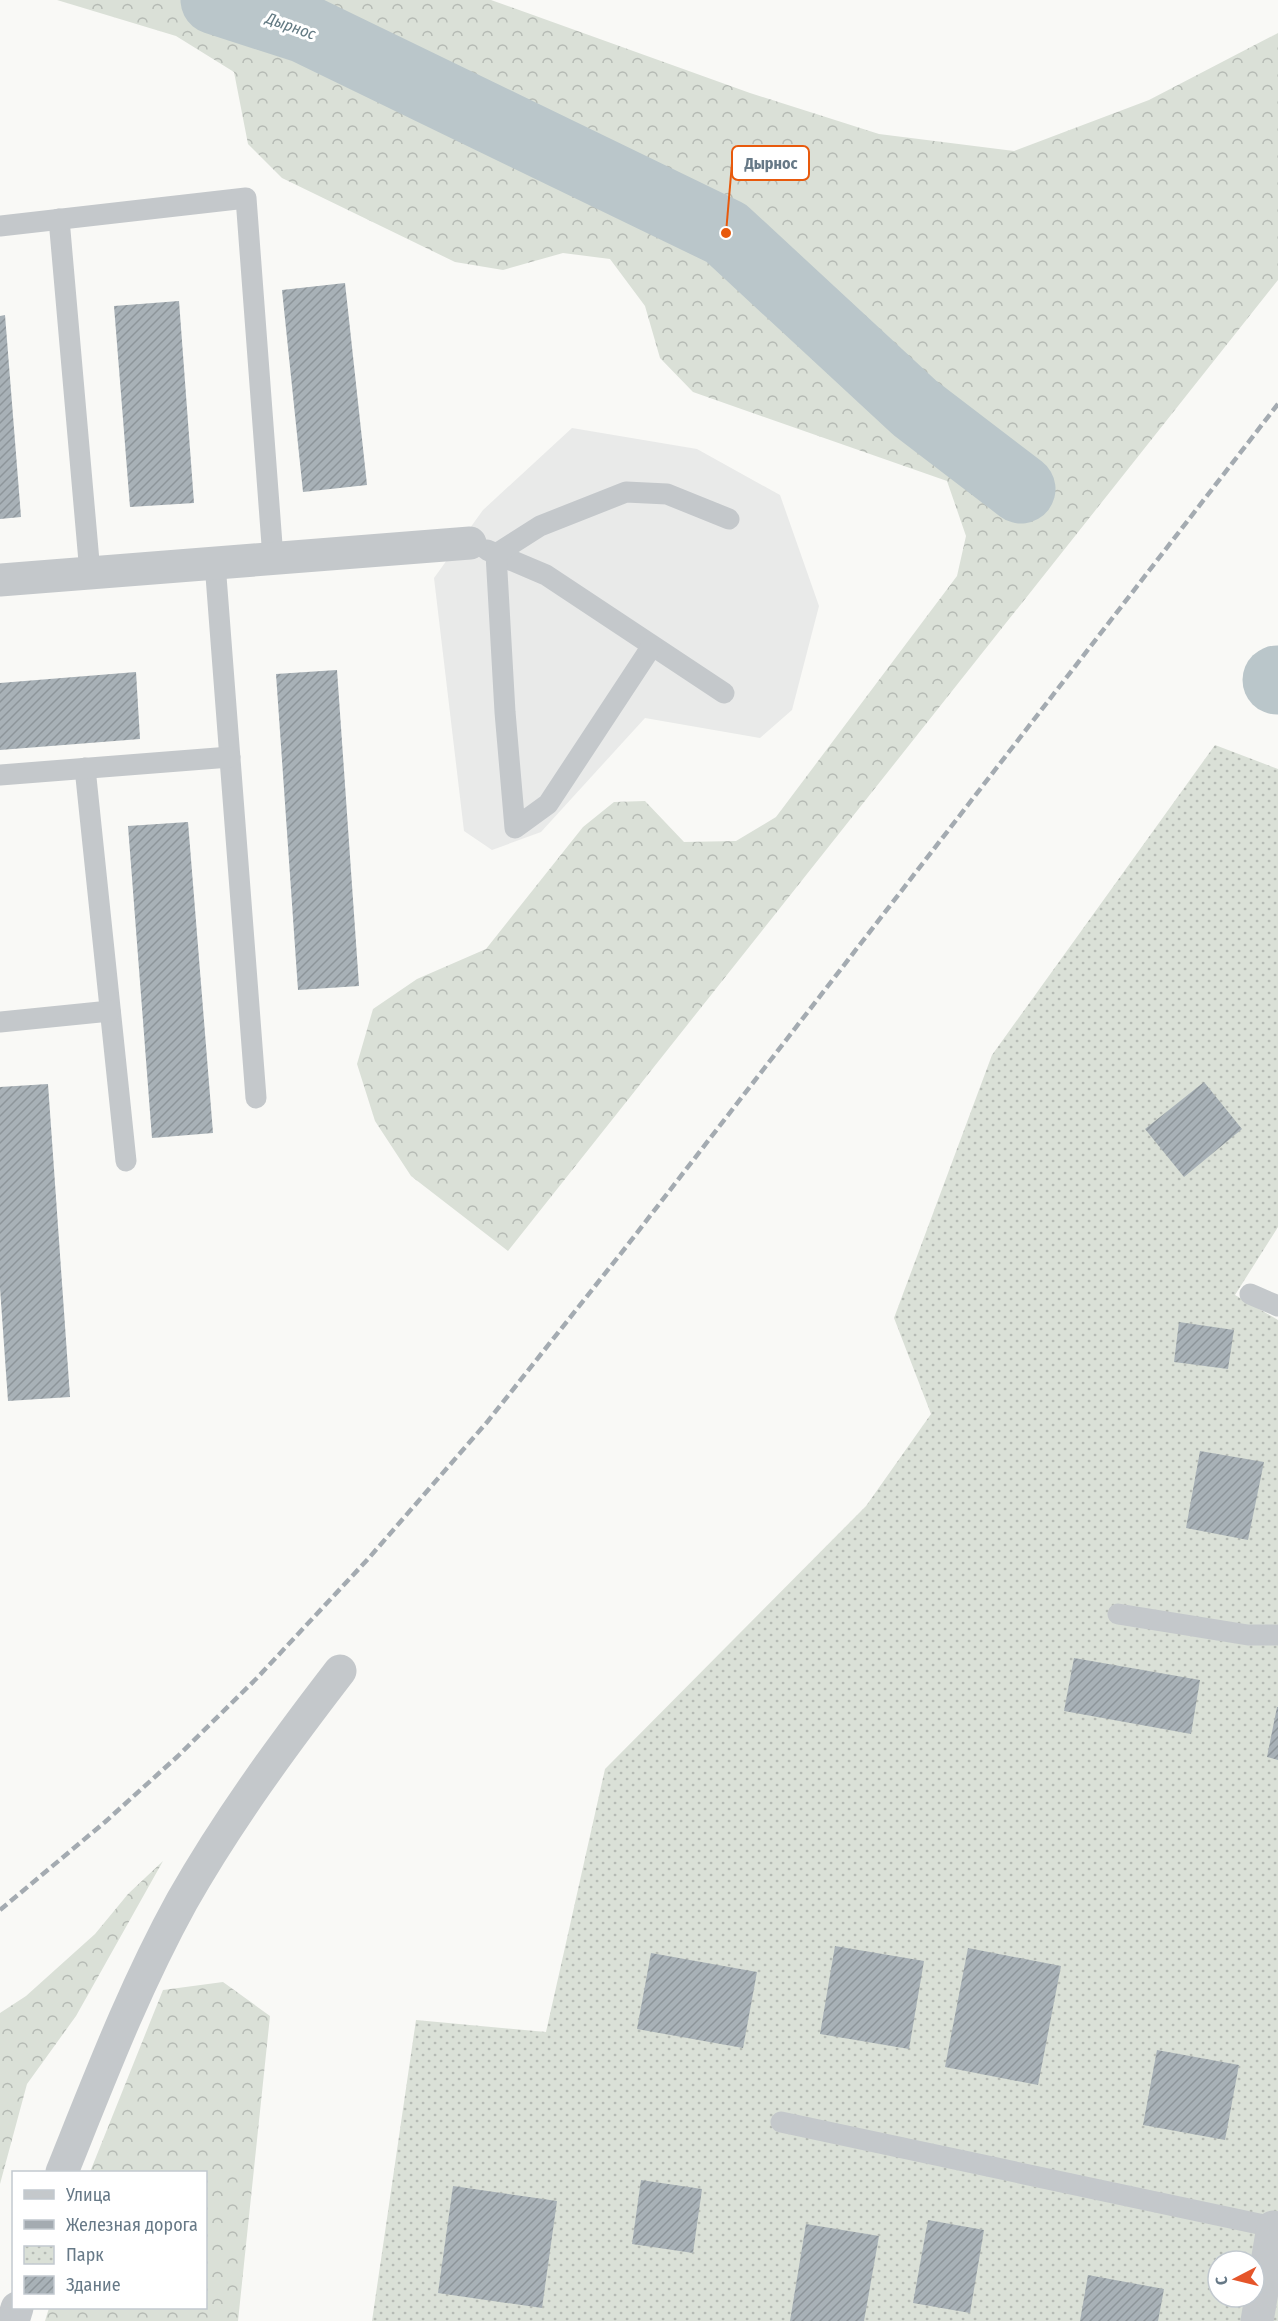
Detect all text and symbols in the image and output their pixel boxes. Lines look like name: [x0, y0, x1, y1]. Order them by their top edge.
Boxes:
water label: Дырнос: [262, 8, 319, 44]
callout: Дырнос: [732, 146, 809, 180]
text: Дырнос: [743, 154, 798, 173]
legend: [12, 2171, 207, 2309]
text: Улица: [65, 2184, 111, 2206]
text: Железная дорога: [66, 2214, 198, 2236]
text: Парк: [66, 2244, 104, 2266]
north arrow: [1206, 2249, 1266, 2309]
text: Здание: [66, 2274, 121, 2296]
text: С: [1212, 2275, 1232, 2286]

